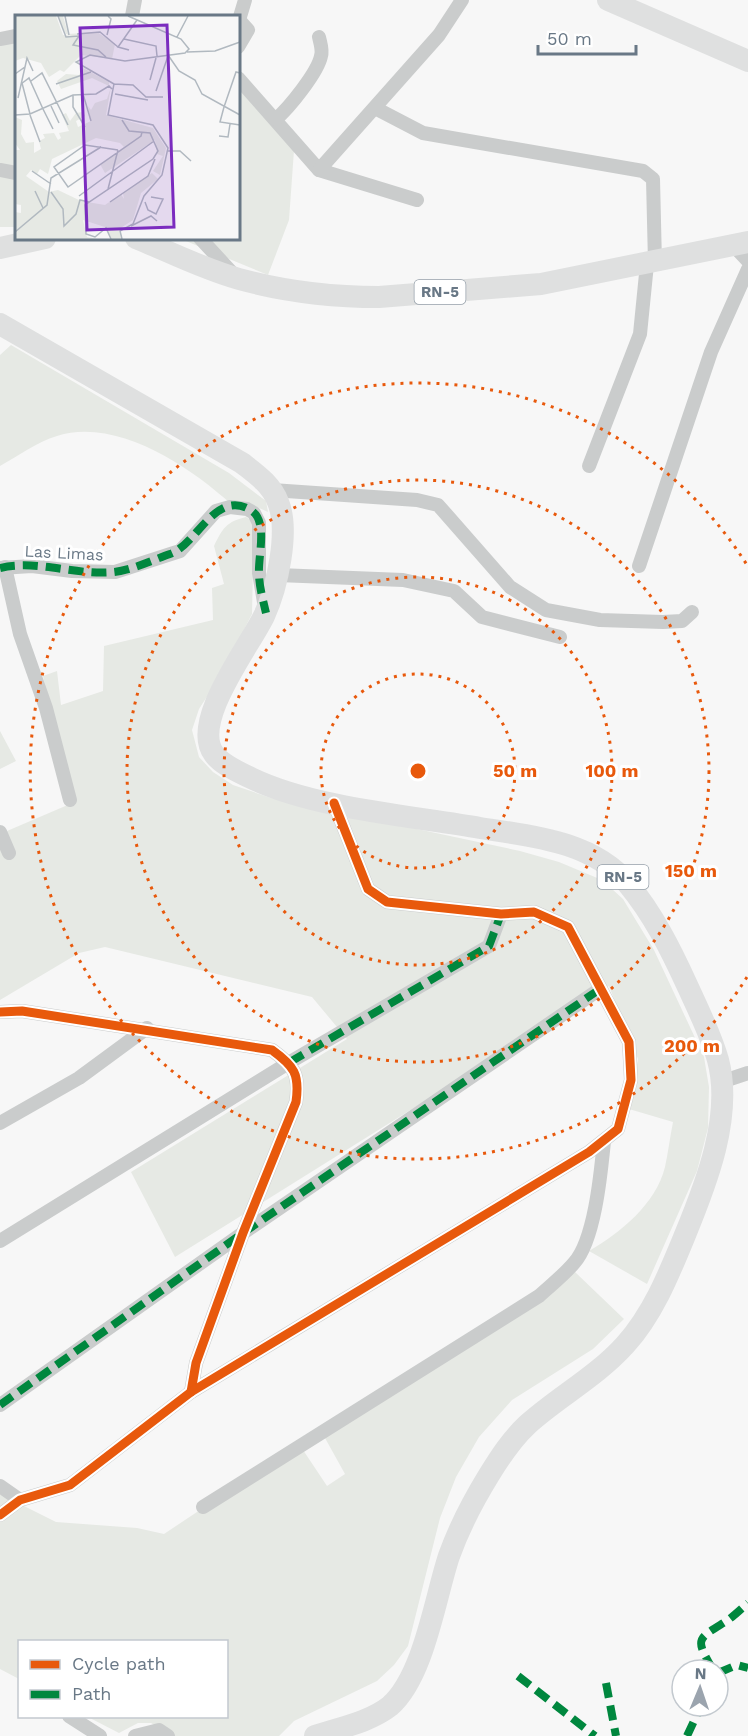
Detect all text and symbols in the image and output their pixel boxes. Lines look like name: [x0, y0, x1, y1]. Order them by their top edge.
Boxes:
inset map: [15, 15, 240, 240]
scale bar: [538, 18, 636, 56]
text: 50 m: [547, 28, 592, 49]
road number: RN-5: [414, 280, 466, 304]
street label: Las Limas: [24, 541, 104, 565]
text: 50 m: [493, 760, 537, 781]
text: 100 m: [585, 760, 639, 781]
centre of rings: [408, 761, 428, 781]
text: 150 m: [665, 860, 717, 881]
road number: RN-5: [598, 865, 648, 889]
text: 200 m: [664, 1035, 720, 1056]
legend: [18, 1640, 228, 1718]
text: Cycle path: [72, 1653, 166, 1674]
north arrow: [670, 1658, 730, 1718]
text: N: [694, 1664, 707, 1683]
text: Path: [72, 1683, 112, 1704]

